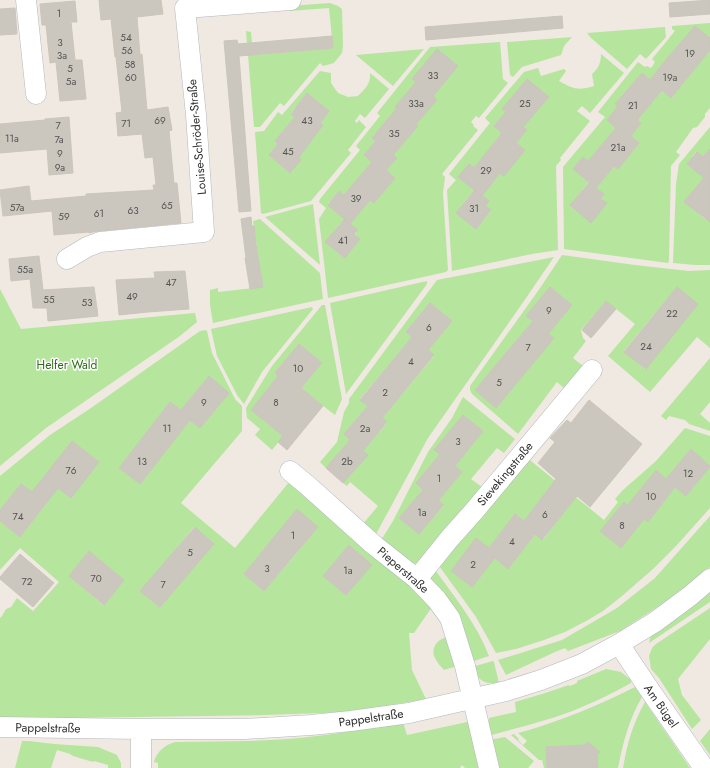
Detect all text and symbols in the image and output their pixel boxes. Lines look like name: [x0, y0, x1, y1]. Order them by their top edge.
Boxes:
house number: 1: [57, 6, 61, 21]
house number: 54: [120, 30, 132, 45]
house number: 3: [57, 35, 63, 50]
house number: 56: [121, 43, 133, 58]
house number: 19: [685, 46, 695, 61]
house number: 3a: [57, 48, 67, 63]
house number: 58: [124, 57, 136, 72]
house number: 5: [67, 61, 73, 76]
house number: 33: [428, 68, 439, 83]
house number: 60: [125, 70, 137, 85]
house number: 19a: [663, 70, 678, 85]
house number: 5a: [66, 74, 76, 89]
street label: Louise-Schröder-Straße: [183, 78, 211, 196]
house number: 33a: [408, 96, 424, 111]
house number: 25: [519, 96, 531, 111]
house number: 21: [628, 98, 638, 113]
house number: 69: [154, 113, 166, 128]
house number: 43: [301, 113, 313, 128]
house number: 71: [121, 116, 131, 131]
house number: 7: [55, 118, 61, 133]
house number: 35: [388, 126, 400, 141]
house number: 11a: [5, 131, 19, 146]
house number: 7a: [54, 132, 64, 147]
house number: 21a: [611, 140, 626, 155]
house number: 45: [282, 144, 294, 159]
house number: 9: [57, 146, 63, 161]
house number: 9a: [55, 160, 65, 175]
house number: 29: [480, 163, 492, 178]
house number: 39: [350, 191, 362, 206]
house number: 65: [161, 198, 173, 213]
house number: 57a: [10, 200, 25, 215]
house number: 31: [469, 201, 479, 216]
house number: 63: [127, 203, 139, 218]
house number: 61: [94, 206, 104, 221]
house number: 59: [58, 209, 70, 224]
house number: 41: [338, 233, 348, 248]
house number: 55a: [17, 262, 33, 277]
house number: 47: [165, 275, 177, 290]
house number: 49: [126, 289, 138, 304]
house number: 55: [43, 292, 55, 307]
house number: 53: [81, 295, 93, 310]
house number: 9: [546, 303, 552, 318]
house number: 22: [666, 306, 678, 321]
house number: 6: [426, 320, 432, 335]
house number: 24: [640, 339, 652, 354]
house number: 7: [525, 340, 531, 355]
house number: 4: [408, 354, 414, 369]
park label: Helfer Wald: [37, 356, 97, 374]
house number: 10: [293, 361, 303, 376]
house number: 5: [496, 375, 502, 390]
house number: 2: [382, 385, 388, 400]
house number: 9: [201, 395, 207, 410]
house number: 8: [273, 395, 279, 410]
house number: 11: [163, 421, 172, 436]
house number: 2a: [360, 421, 370, 436]
house number: 3: [455, 434, 461, 449]
street label: Sievekingstraße: [473, 438, 537, 510]
house number: 13: [137, 454, 148, 469]
house number: 2b: [341, 454, 353, 469]
house number: 76: [65, 463, 77, 478]
house number: 12: [683, 466, 693, 481]
house number: 1: [437, 471, 441, 486]
house number: 10: [646, 489, 656, 504]
house number: 1a: [417, 505, 427, 520]
house number: 6: [542, 507, 548, 522]
house number: 74: [12, 509, 24, 524]
house number: 8: [619, 518, 625, 533]
house number: 1: [291, 528, 295, 543]
house number: 4: [509, 534, 515, 549]
street label: Pieperstraße: [373, 542, 433, 598]
house number: 5: [187, 545, 193, 560]
house number: 2: [470, 557, 476, 572]
house number: 3: [264, 561, 270, 576]
house number: 1a: [343, 563, 353, 578]
house number: 70: [90, 571, 102, 586]
house number: 72: [22, 574, 33, 589]
house number: 7: [160, 577, 166, 592]
street label: Am Bügel: [639, 680, 683, 732]
street label: Pappelstraße: [337, 705, 405, 731]
street label: Pappelstraße: [15, 718, 81, 738]

